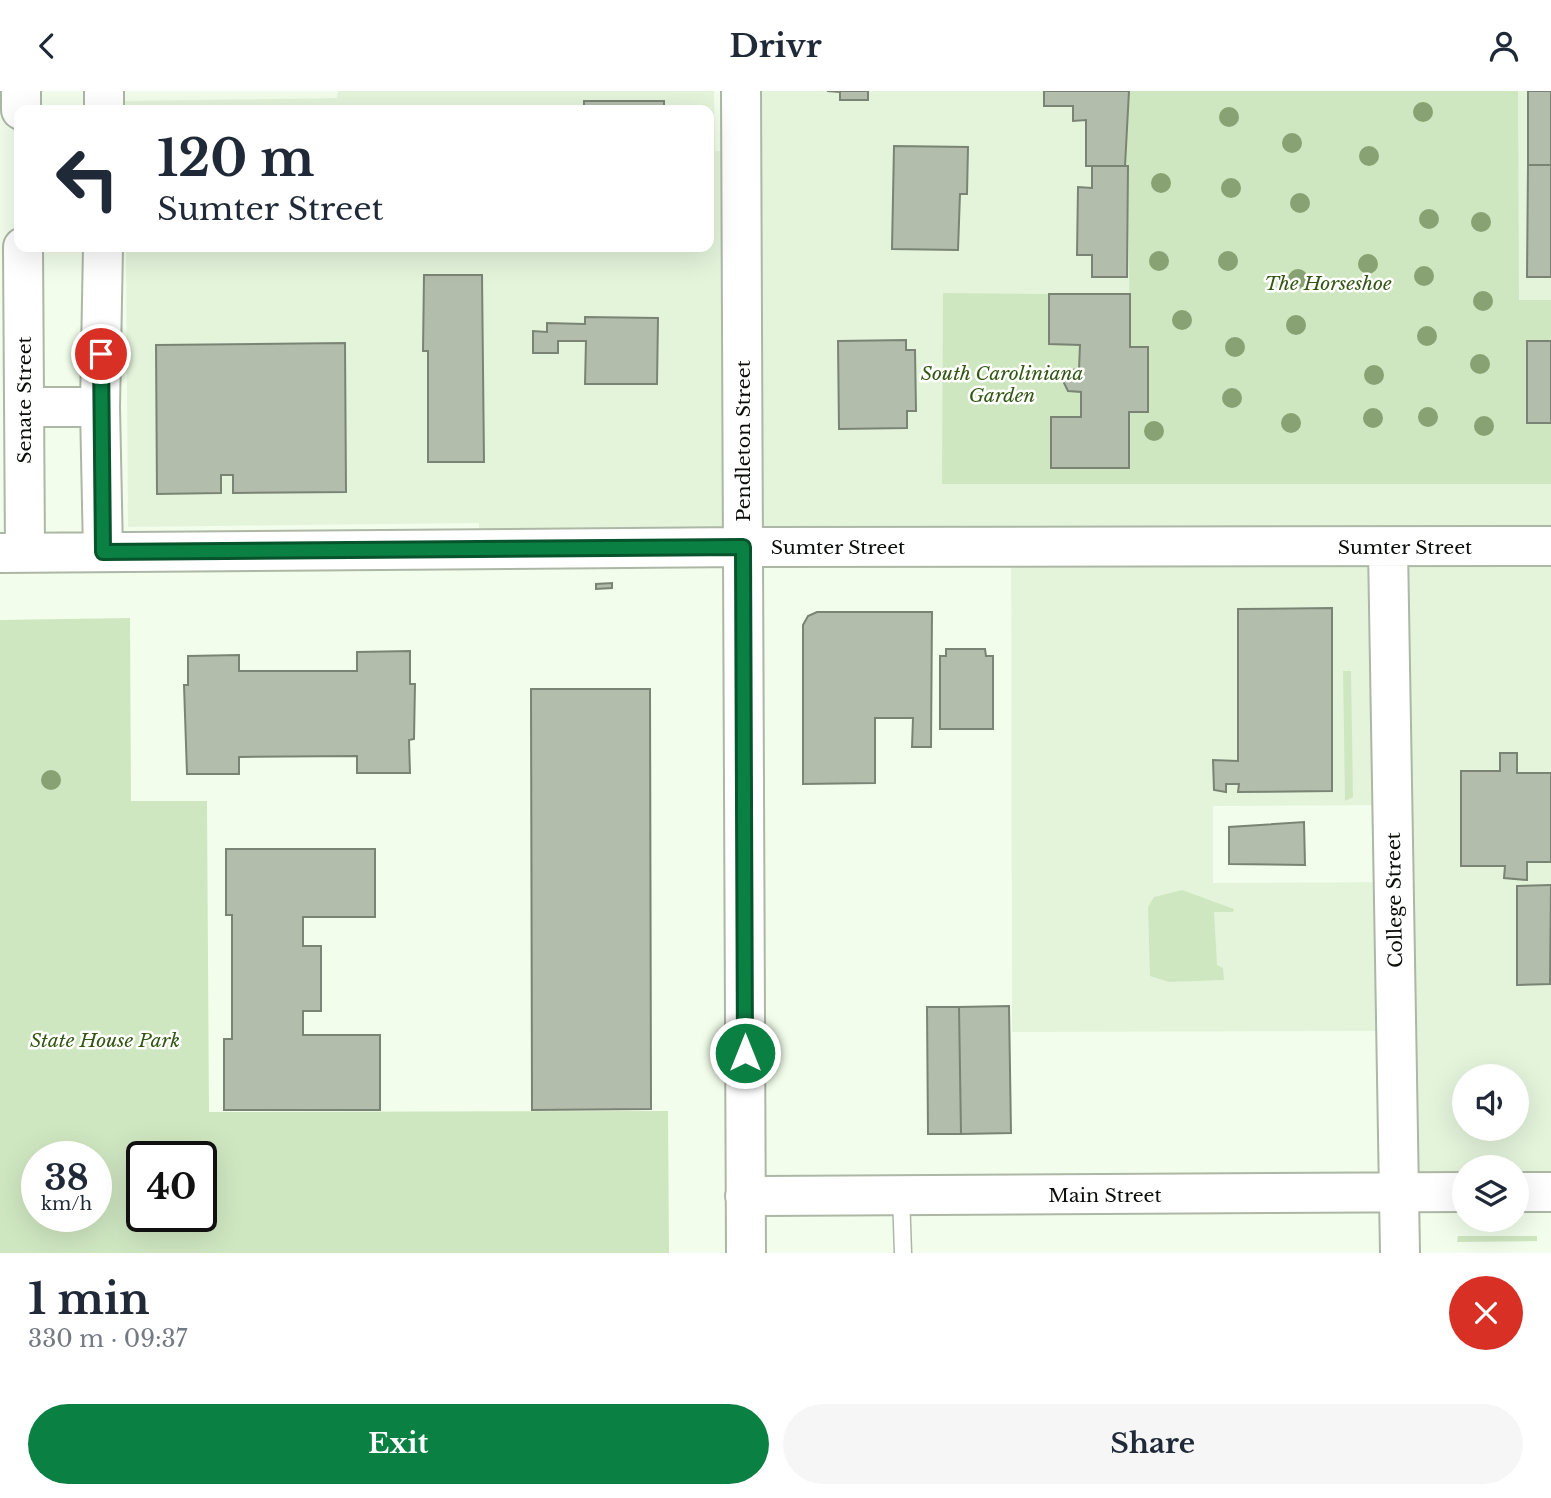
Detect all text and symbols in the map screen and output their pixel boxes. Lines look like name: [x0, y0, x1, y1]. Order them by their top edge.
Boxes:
text: Drivr: [729, 26, 822, 66]
icon: back: [28, 27, 66, 65]
icon: person: [1485, 27, 1523, 65]
text: 120 m: [157, 128, 315, 189]
icon: left: [42, 133, 133, 224]
text: Sumter Street: [157, 189, 384, 229]
park label: The Horseshoe: [1264, 272, 1392, 295]
pin: [71, 324, 131, 384]
street label: Senate Street: [13, 335, 36, 464]
icon: arrive: [82, 335, 120, 373]
street label: Pendleton Street: [732, 359, 755, 522]
park label: South Caroliniana Garden: [921, 362, 1083, 407]
street label: Sumter Street: [771, 536, 906, 559]
street label: Sumter Street: [1338, 536, 1473, 559]
street label: College Street: [1382, 831, 1407, 968]
position arrow: [708, 1016, 782, 1090]
park label: State House Park: [30, 1029, 180, 1052]
map controls: [1452, 1064, 1529, 1232]
button: sound: [1452, 1064, 1529, 1141]
speed limit sign: 40: [126, 1141, 217, 1232]
button: layers: [1452, 1155, 1529, 1232]
text: 38: [44, 1156, 89, 1199]
street label: Main Street: [1048, 1184, 1163, 1207]
text: km/h: [41, 1193, 92, 1215]
text: 1 min: [28, 1273, 150, 1325]
button: close: [1449, 1276, 1523, 1350]
text: 330 m · 09:37: [28, 1325, 187, 1353]
button: Exit: [28, 1404, 769, 1484]
button: Share: [783, 1404, 1523, 1484]

